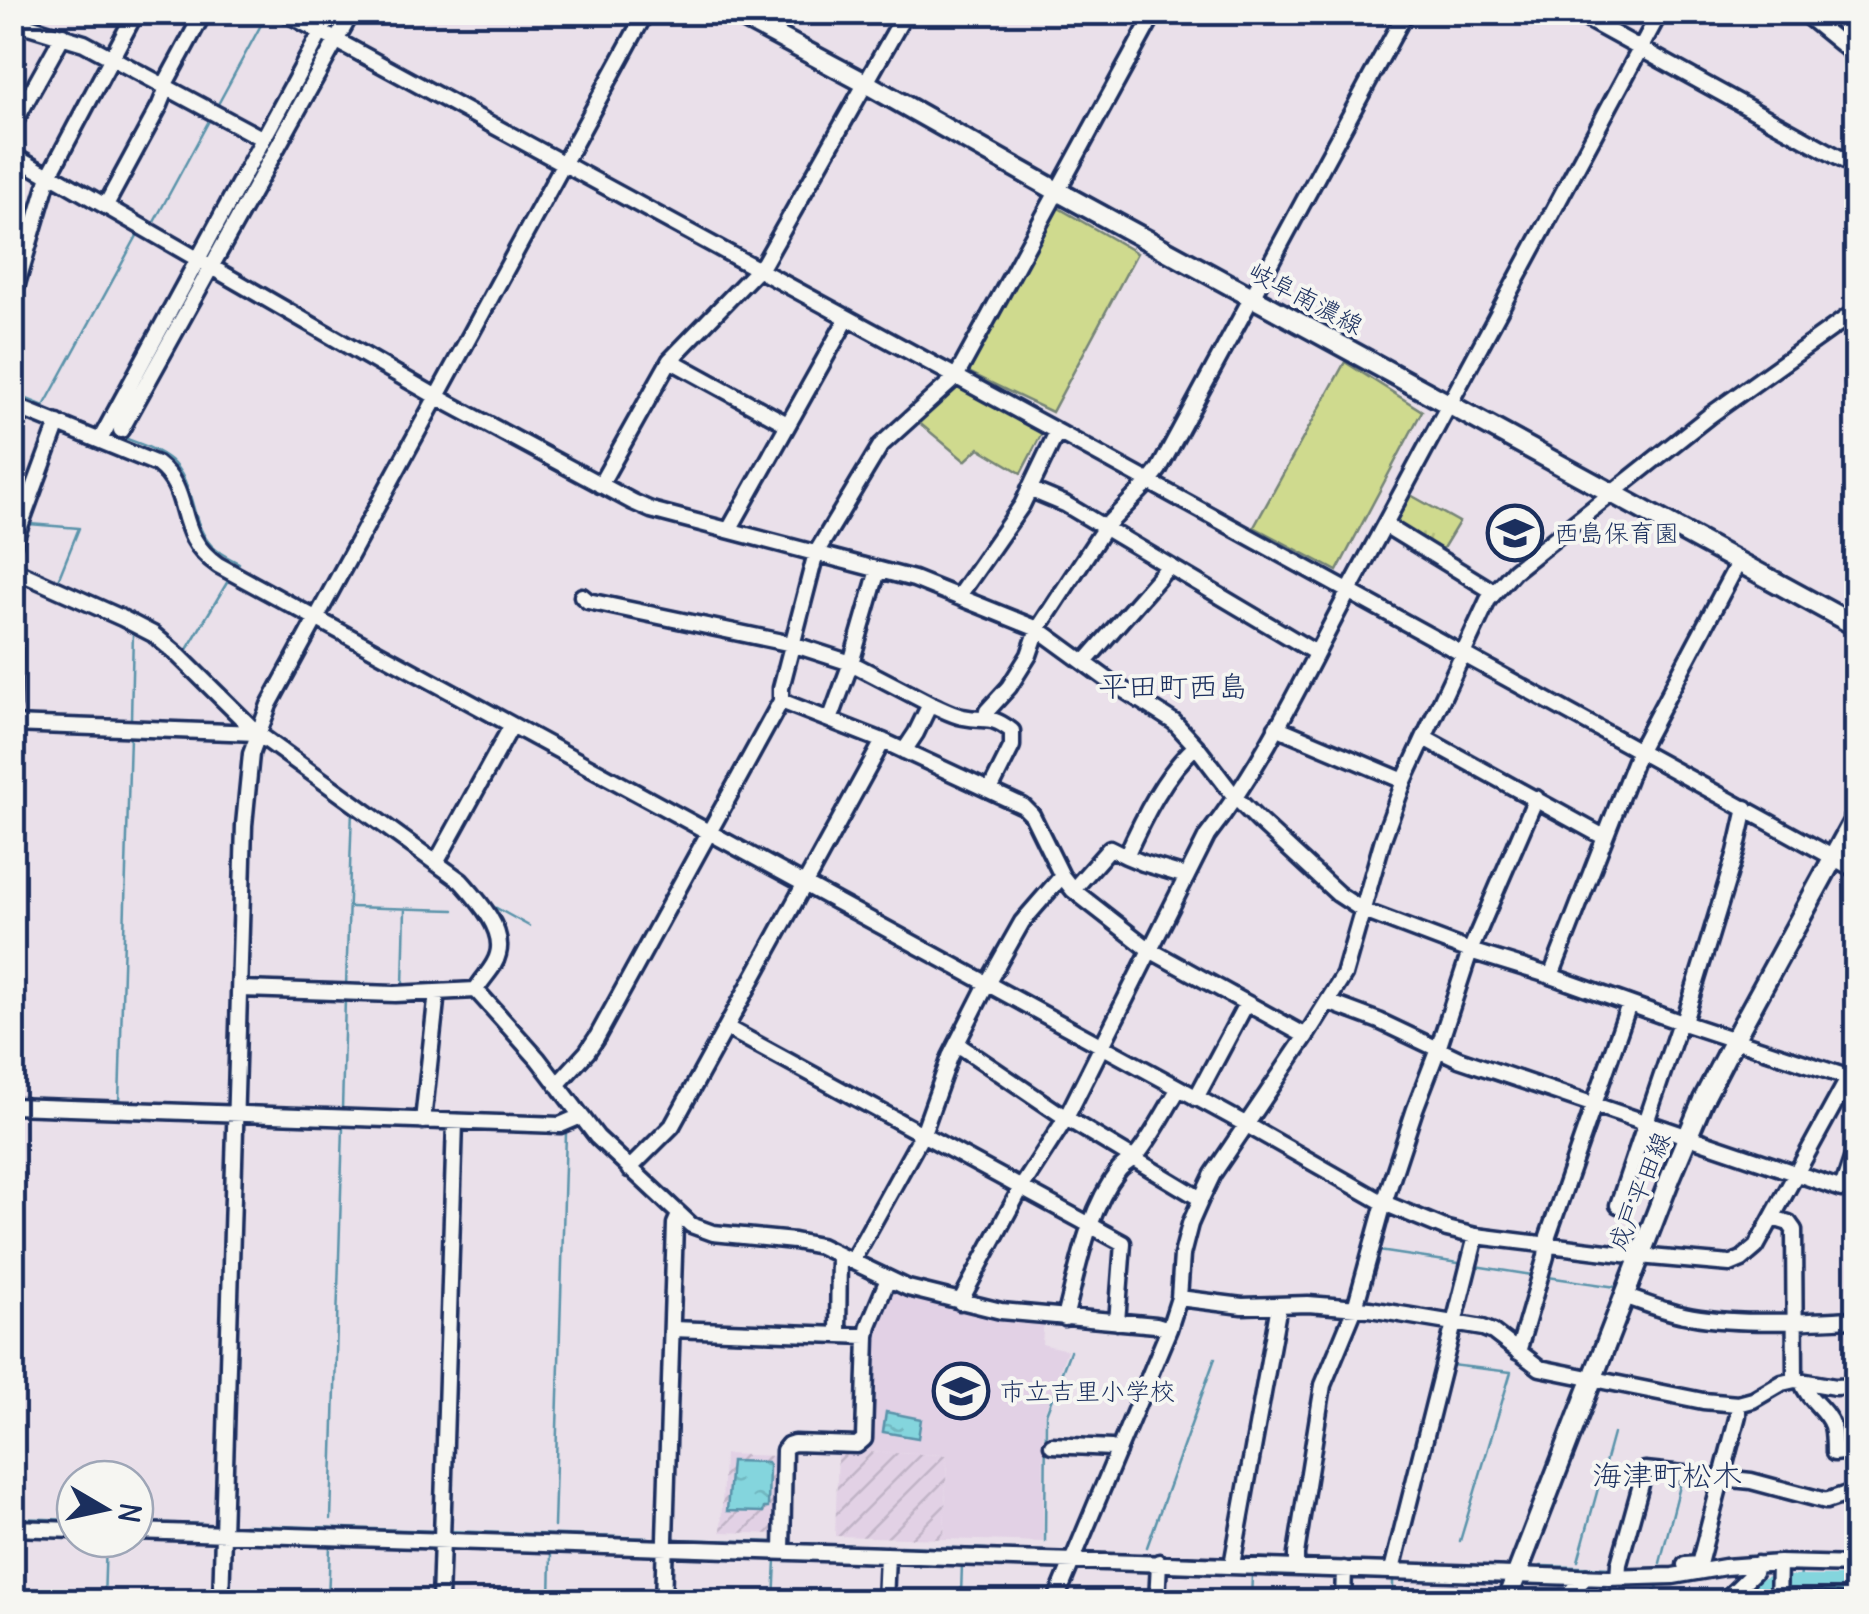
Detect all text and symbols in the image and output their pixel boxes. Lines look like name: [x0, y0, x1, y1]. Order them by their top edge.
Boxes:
street label: 岐阜南濃線: [1243, 255, 1369, 341]
school or university icon: 西島保育園: [1485, 503, 1545, 563]
place label: 西島保育園: [1554, 517, 1679, 549]
district label: 平田町西島: [1098, 667, 1248, 705]
street label: 成戸平田線: [1601, 1127, 1677, 1255]
school or university icon: 市立吉里小学校: [931, 1361, 991, 1421]
place label: 市立吉里小学校: [1000, 1375, 1175, 1407]
district label: 海津町松木: [1592, 1456, 1742, 1494]
north arrow: [55, 1459, 155, 1559]
text: N: [110, 1501, 149, 1525]

